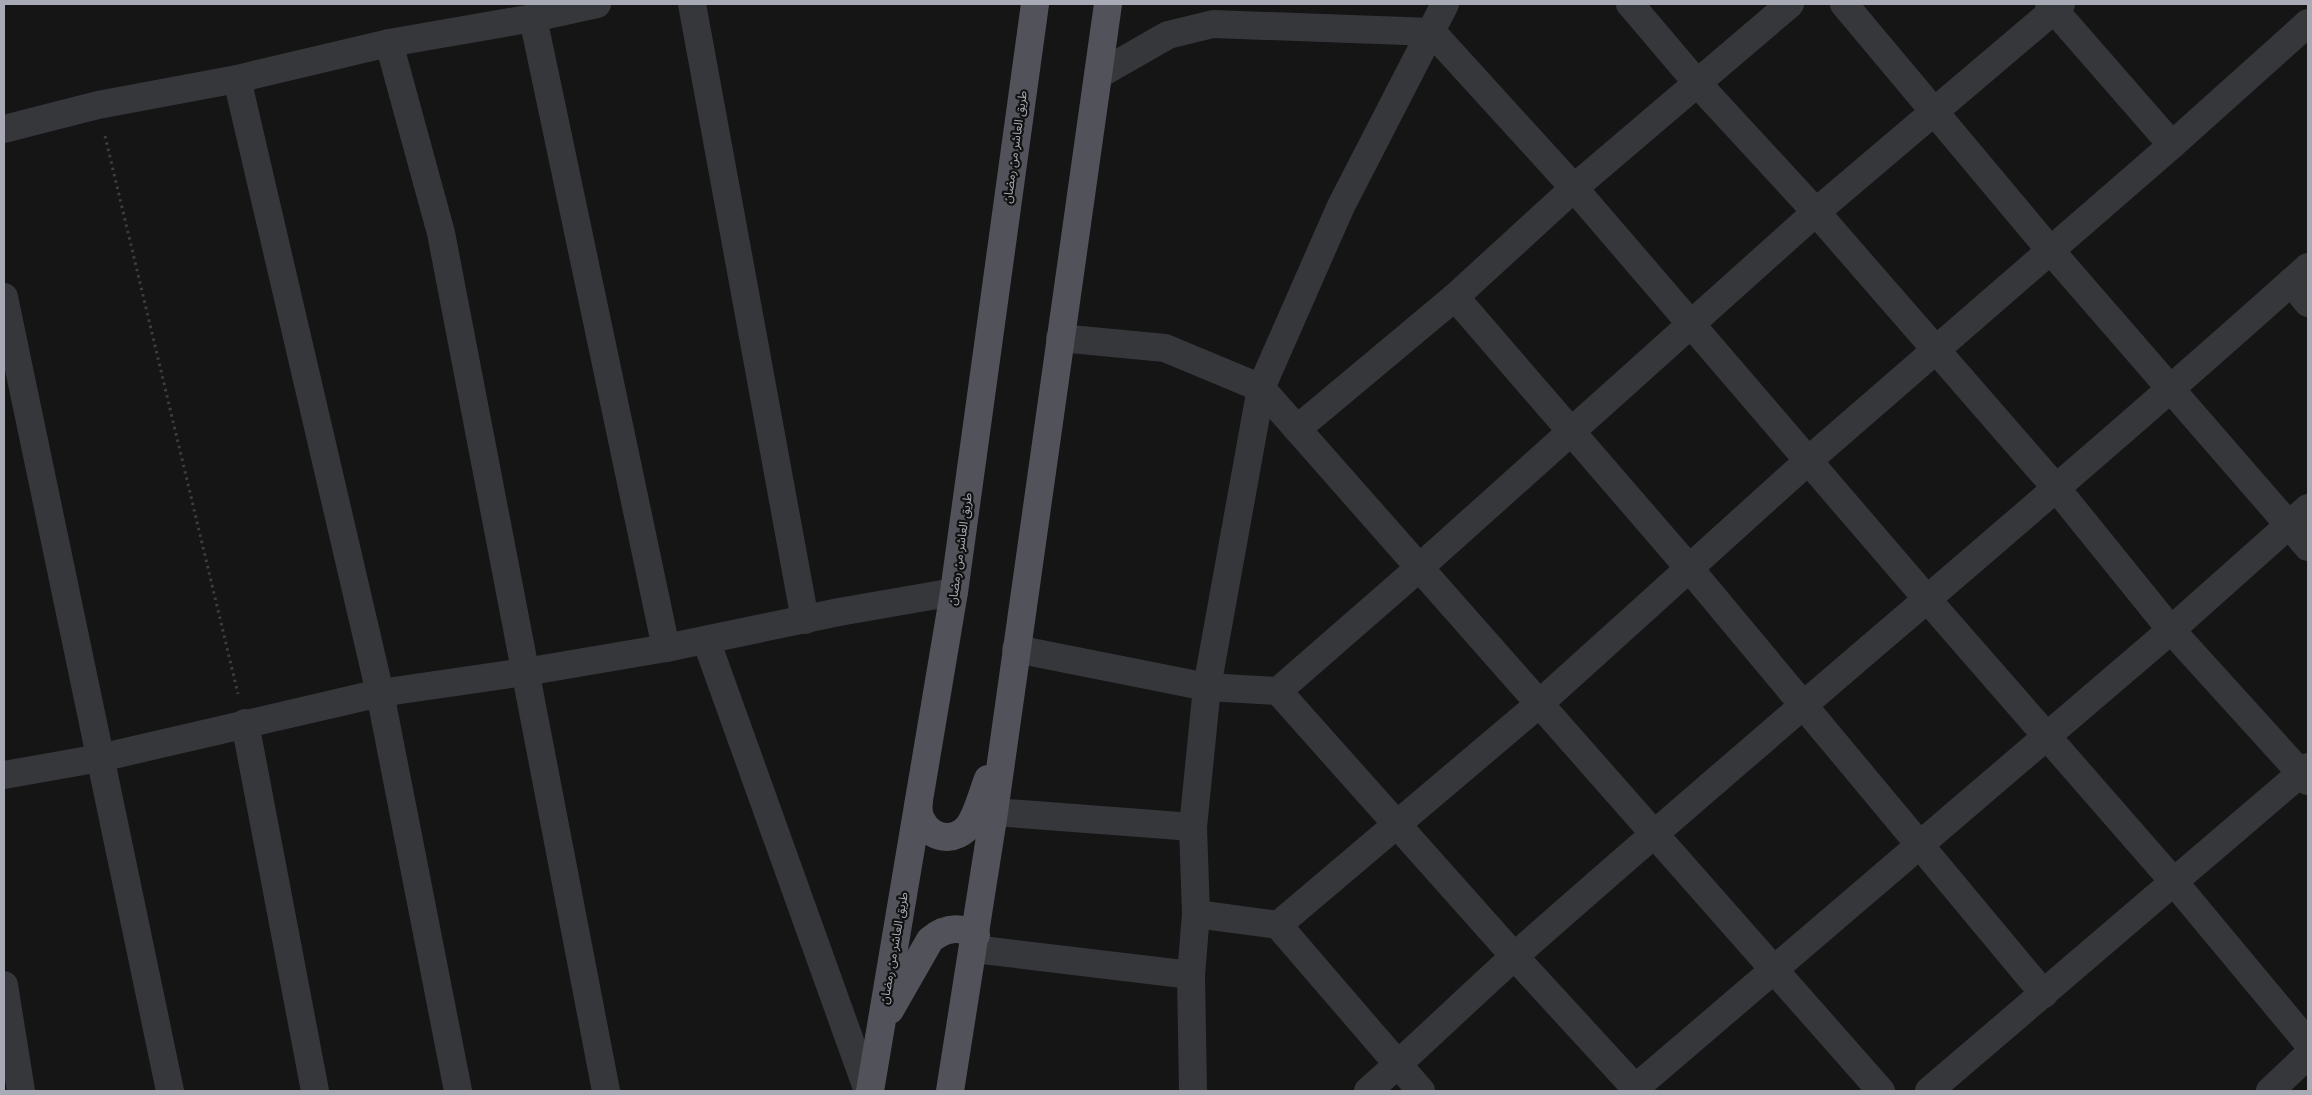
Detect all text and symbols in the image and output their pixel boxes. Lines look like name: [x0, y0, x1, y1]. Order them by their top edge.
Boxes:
street label: طريق العاشر من رمضان: [1000, 90, 1031, 204]
street label: طريق العاشر من رمضان: [945, 492, 976, 606]
street label: طريق العاشر من رمضان: [877, 891, 912, 1005]

